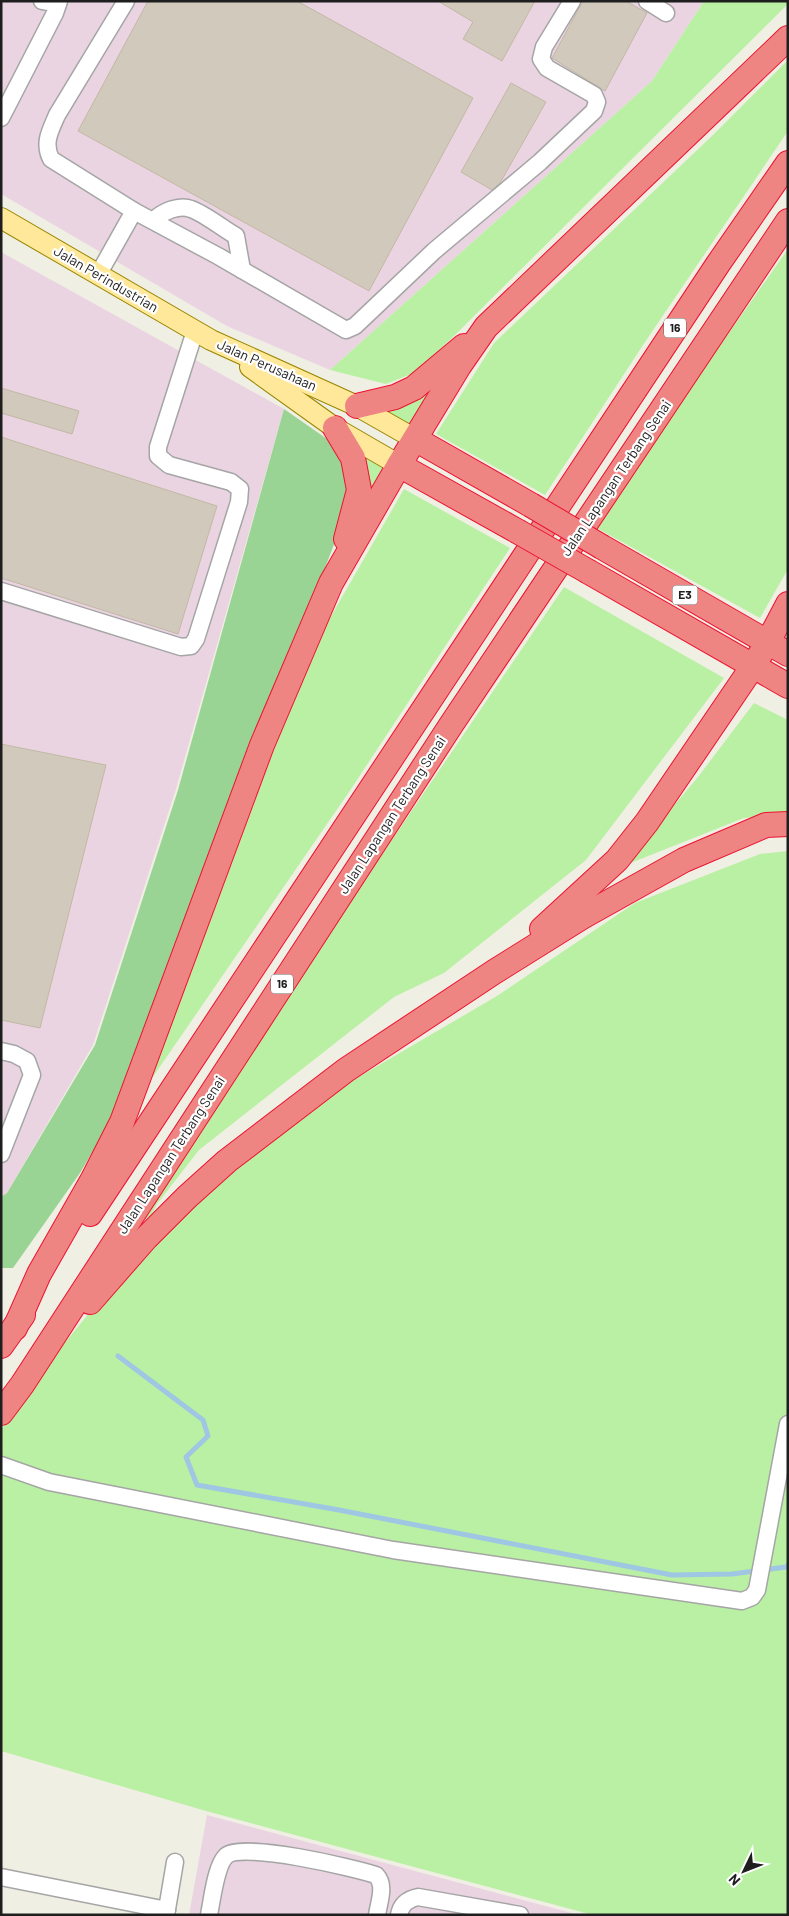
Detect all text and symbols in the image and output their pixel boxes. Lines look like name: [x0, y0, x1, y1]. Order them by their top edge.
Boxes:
street label: Jalan Perindustrian: [51, 242, 162, 315]
road number: 16: [664, 318, 686, 338]
street label: Jalan Perusahaan: [215, 335, 320, 394]
street label: Jalan Lapangan Terbang Senai: [557, 396, 674, 559]
road number: E3: [672, 586, 698, 604]
street label: Jalan Lapangan Terbang Senai: [334, 733, 449, 897]
road number: 16: [271, 974, 293, 994]
street label: Jalan Lapangan Terbang Senai: [113, 1073, 228, 1237]
north arrow: [719, 1846, 769, 1896]
text: N: [725, 1871, 744, 1889]

